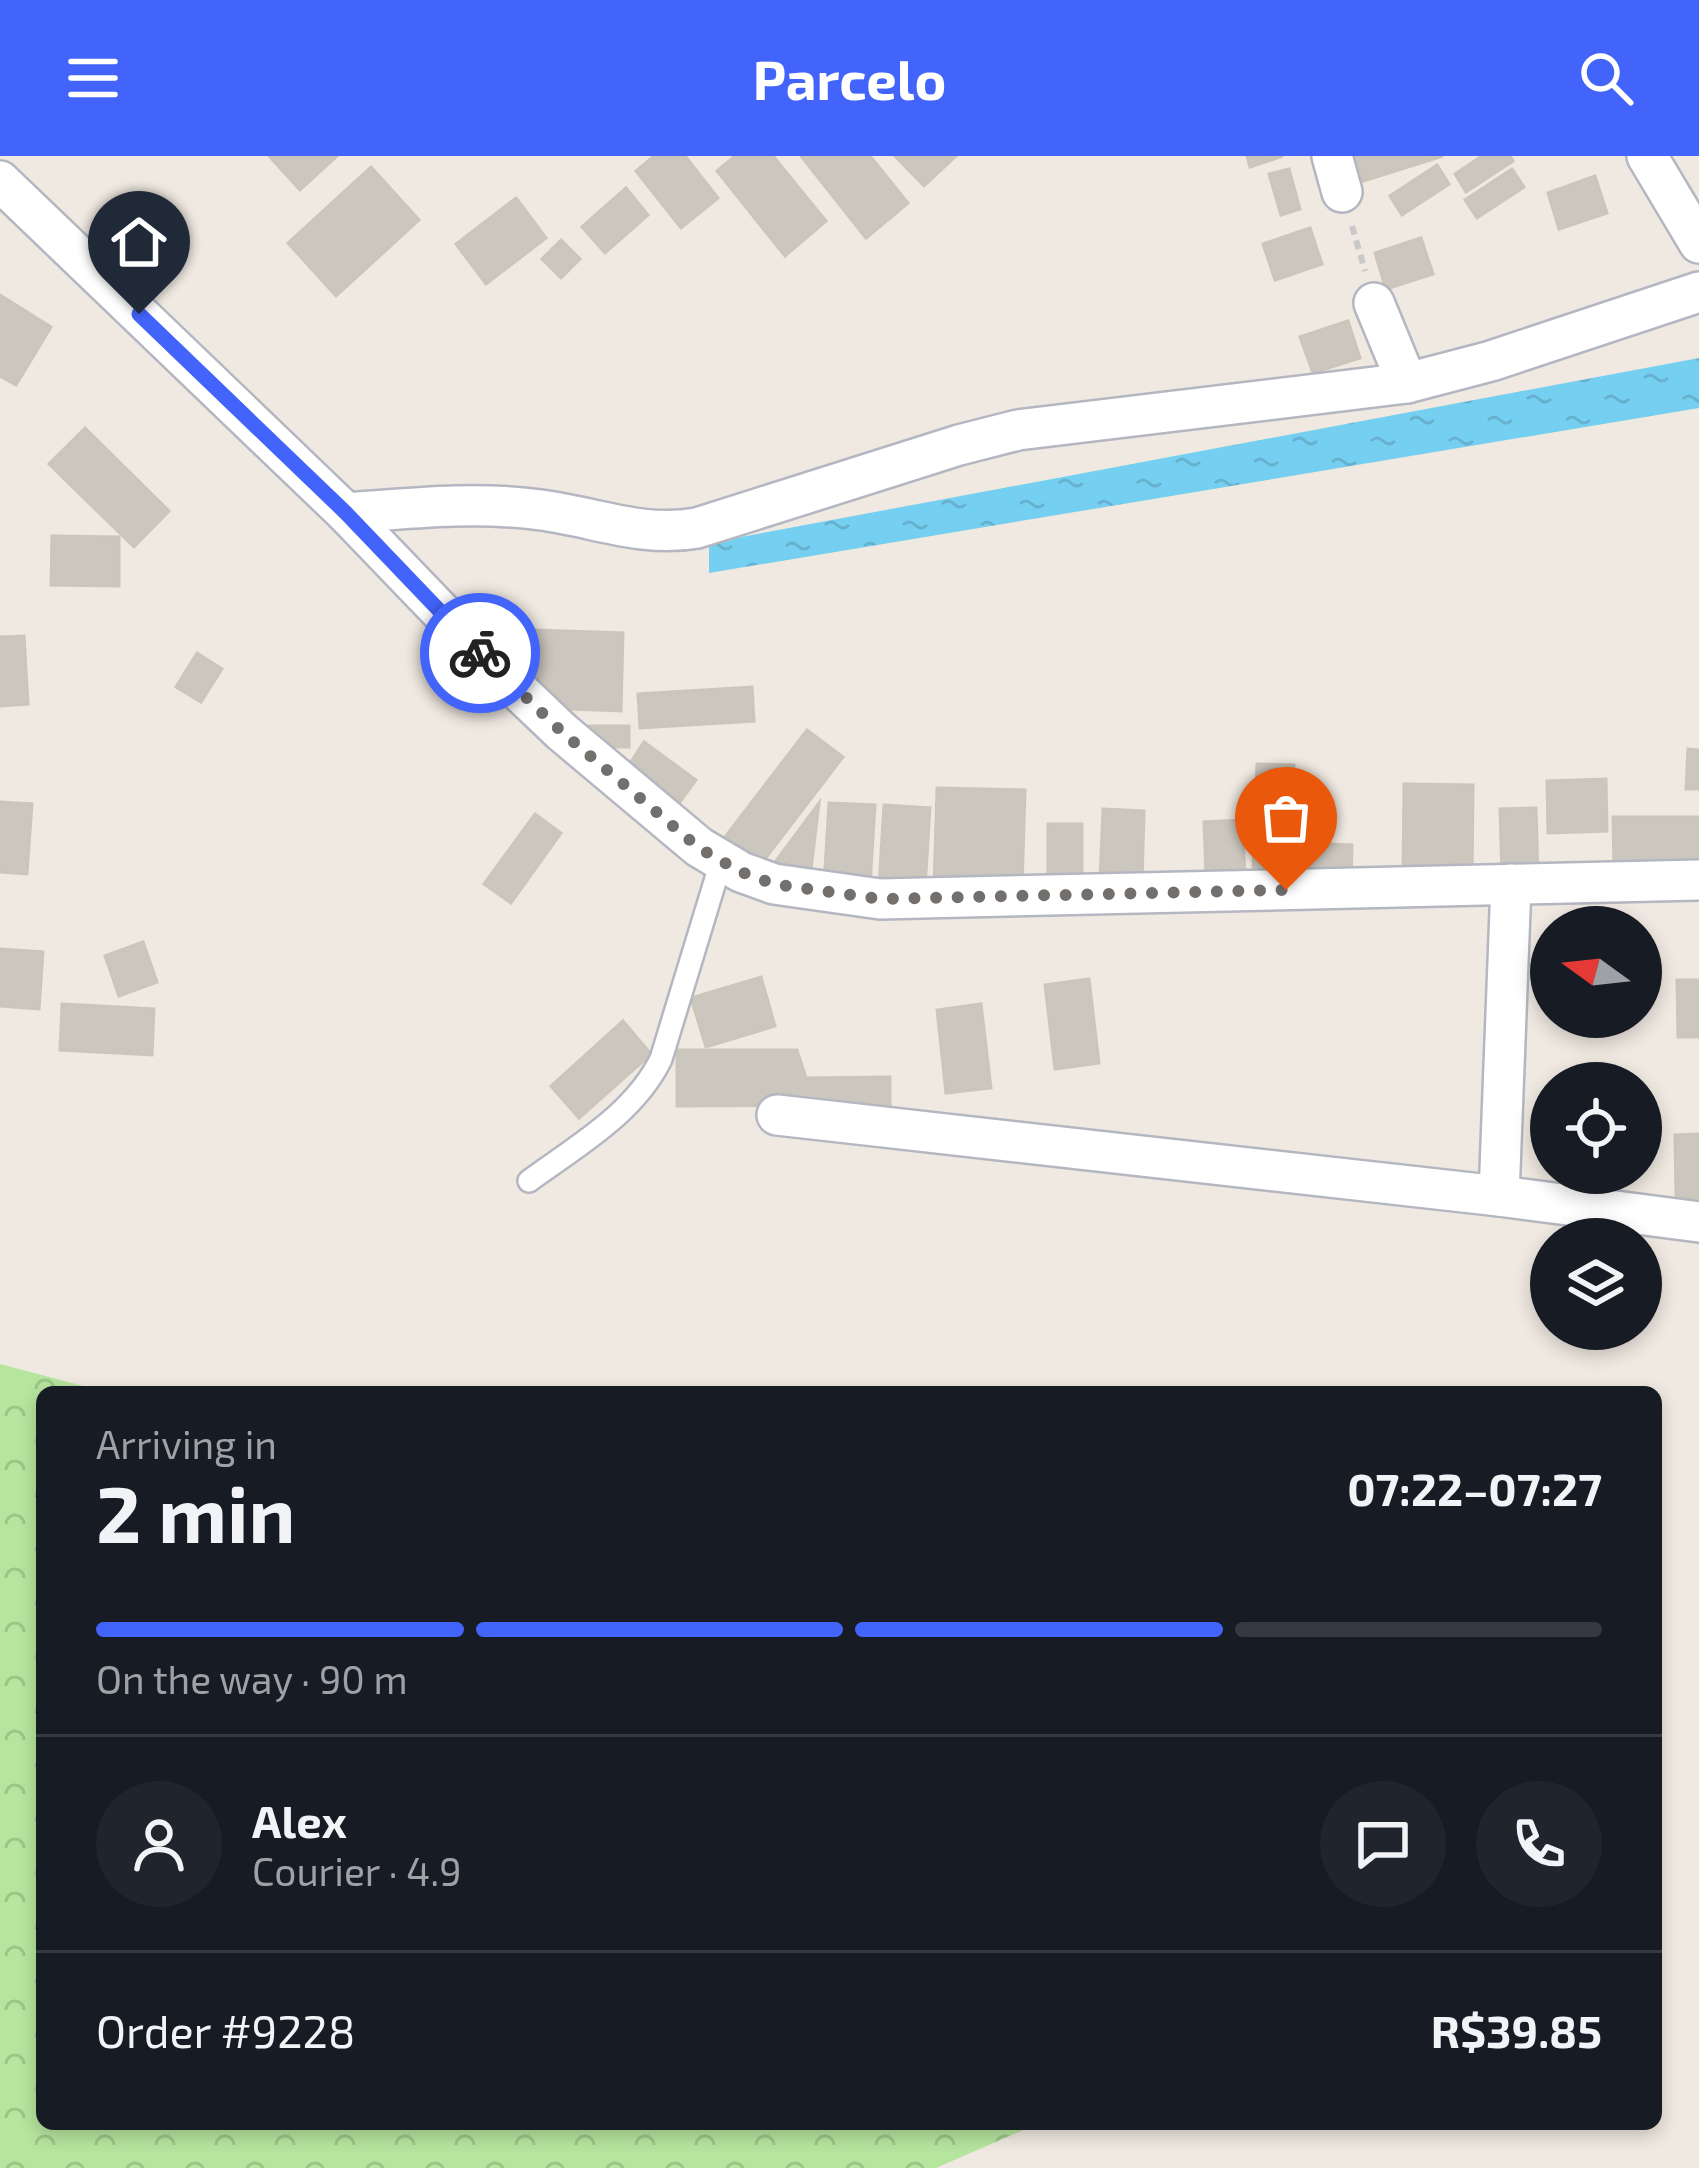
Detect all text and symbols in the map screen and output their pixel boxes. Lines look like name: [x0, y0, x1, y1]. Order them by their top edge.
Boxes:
icon: menu: [60, 45, 126, 111]
icon: search: [1573, 45, 1639, 111]
text: Parcelo: [753, 46, 946, 111]
pin: [88, 191, 190, 314]
icon: home: [106, 209, 172, 275]
courier: [420, 593, 540, 713]
icon: bike: [447, 620, 513, 686]
pin: [1235, 767, 1337, 890]
icon: bag: [1253, 785, 1319, 851]
north arrow: [1530, 906, 1662, 1038]
map controls: [1530, 906, 1662, 1350]
button: locate: [1530, 1062, 1662, 1194]
button: layers: [1530, 1218, 1662, 1350]
text: Arriving in: [96, 1420, 277, 1467]
text: 07:22–07:27: [1347, 1461, 1602, 1515]
text: 2 min: [96, 1465, 295, 1559]
text: On the way · 90 m: [96, 1655, 408, 1702]
button: person: [96, 1781, 222, 1907]
button: chat: [1320, 1781, 1446, 1907]
button: phone: [1476, 1781, 1602, 1907]
text: Alex: [252, 1793, 347, 1847]
text: Courier · 4.9: [252, 1847, 462, 1894]
text: Order #9228: [96, 2003, 355, 2057]
text: R$39.85: [1431, 2003, 1602, 2057]

